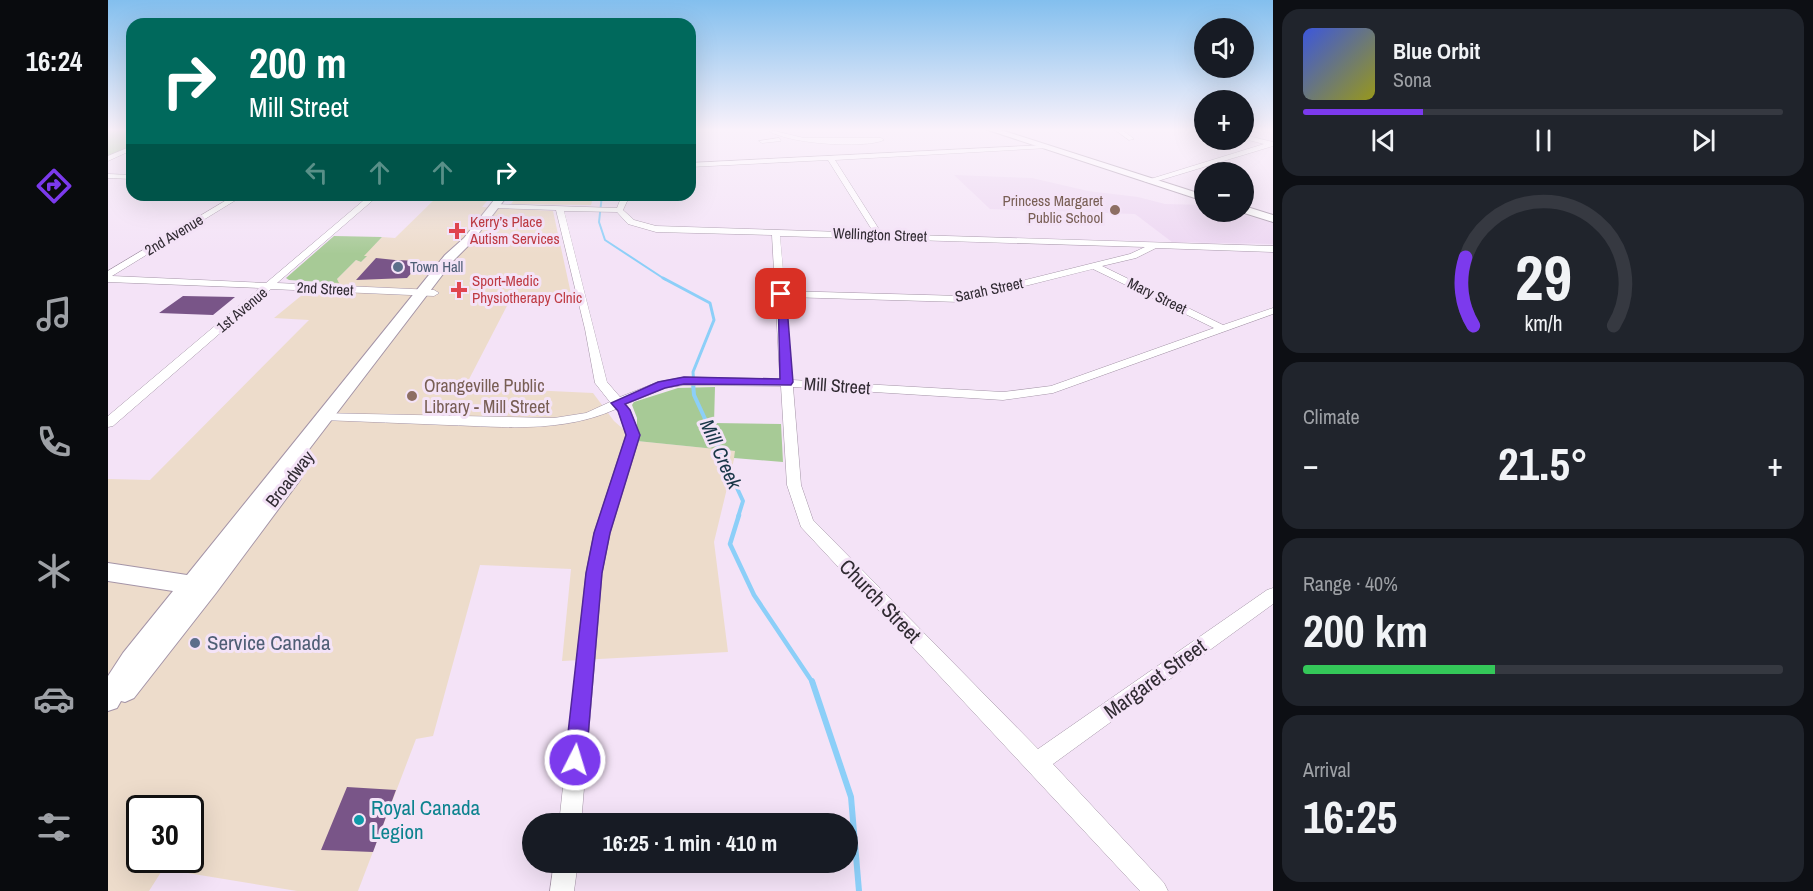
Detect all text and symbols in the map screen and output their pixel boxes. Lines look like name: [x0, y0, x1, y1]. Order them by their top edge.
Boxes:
map controls: [1194, 18, 1254, 222]
button: sound: [1194, 18, 1254, 78]
text: 200 m: [249, 35, 347, 91]
text: Blue Orbit: [1393, 36, 1480, 66]
icon: right: [150, 42, 228, 120]
text: 16:24: [26, 43, 82, 79]
text: Sona: [1393, 66, 1431, 93]
text: Mill Street: [249, 89, 349, 125]
button: +: [1194, 90, 1254, 150]
icon: previous: [1367, 124, 1400, 157]
icon: pause: [1527, 124, 1560, 157]
icon: next: [1687, 124, 1720, 157]
icon: left: [300, 156, 333, 189]
icon: ahead: [363, 156, 396, 189]
icon: ahead: [426, 156, 459, 189]
icon: right: [489, 156, 522, 189]
button: −: [1194, 162, 1254, 222]
icon: directions: [33, 165, 75, 207]
place label: Princess Margaret Public School: [1003, 190, 1104, 228]
marker: Princess Margaret Public School: [1108, 203, 1122, 217]
street label: 2nd Avenue: [141, 209, 207, 260]
place label: Kerry’s Place Autism Services: [469, 211, 560, 249]
marker: Kerry’s Place Autism Services: [448, 222, 466, 240]
street label: Wellington Street: [833, 222, 928, 247]
text: 29: [1515, 235, 1571, 319]
place label: Town Hall: [410, 256, 463, 277]
marker: Town Hall: [391, 260, 405, 274]
pin: [755, 268, 806, 319]
place label: Sport-Medic Physiotherapy Clnic: [472, 270, 582, 308]
street label: Sarah Street: [953, 272, 1025, 307]
street label: Mary Street: [1124, 272, 1191, 319]
street label: 2nd Street: [296, 277, 354, 301]
icon: arrive: [764, 277, 797, 310]
marker: Sport-Medic Physiotherapy Clnic: [450, 281, 468, 299]
street label: 1st Avenue: [212, 282, 272, 337]
icon: music: [33, 293, 75, 335]
text: km/h: [1524, 310, 1562, 339]
street label: Mill Street: [803, 371, 871, 400]
place label: Orangeville Public Library - Mill Street: [424, 373, 550, 419]
marker: Orangeville Public Library - Mill Street: [405, 389, 419, 403]
text: Climate: [1303, 403, 1360, 430]
water label: Mill Creek: [694, 415, 749, 494]
icon: phone: [33, 421, 75, 463]
text: 21.5°: [1498, 433, 1588, 494]
text: −: [1303, 442, 1319, 486]
text: +: [1767, 442, 1783, 486]
street label: Broadway: [260, 445, 320, 512]
icon: climate: [33, 550, 75, 592]
street label: Church Street: [833, 552, 928, 649]
text: Range · 40%: [1303, 570, 1398, 597]
text: 200 km: [1303, 600, 1428, 661]
place label: Service Canada: [207, 628, 331, 657]
street label: Margaret Street: [1098, 632, 1212, 725]
marker: Service Canada: [188, 636, 202, 650]
icon: car: [33, 678, 75, 720]
position arrow: [543, 728, 607, 792]
text: Arrival: [1303, 756, 1350, 783]
text: 16:25: [1303, 786, 1397, 847]
place label: Royal Canada Legion: [371, 793, 481, 846]
speed limit sign: 30: [126, 795, 204, 873]
icon: filters: [33, 806, 75, 848]
marker: Royal Canada Legion: [352, 813, 366, 827]
text: 16:25 · 1 min · 410 m: [603, 828, 777, 858]

